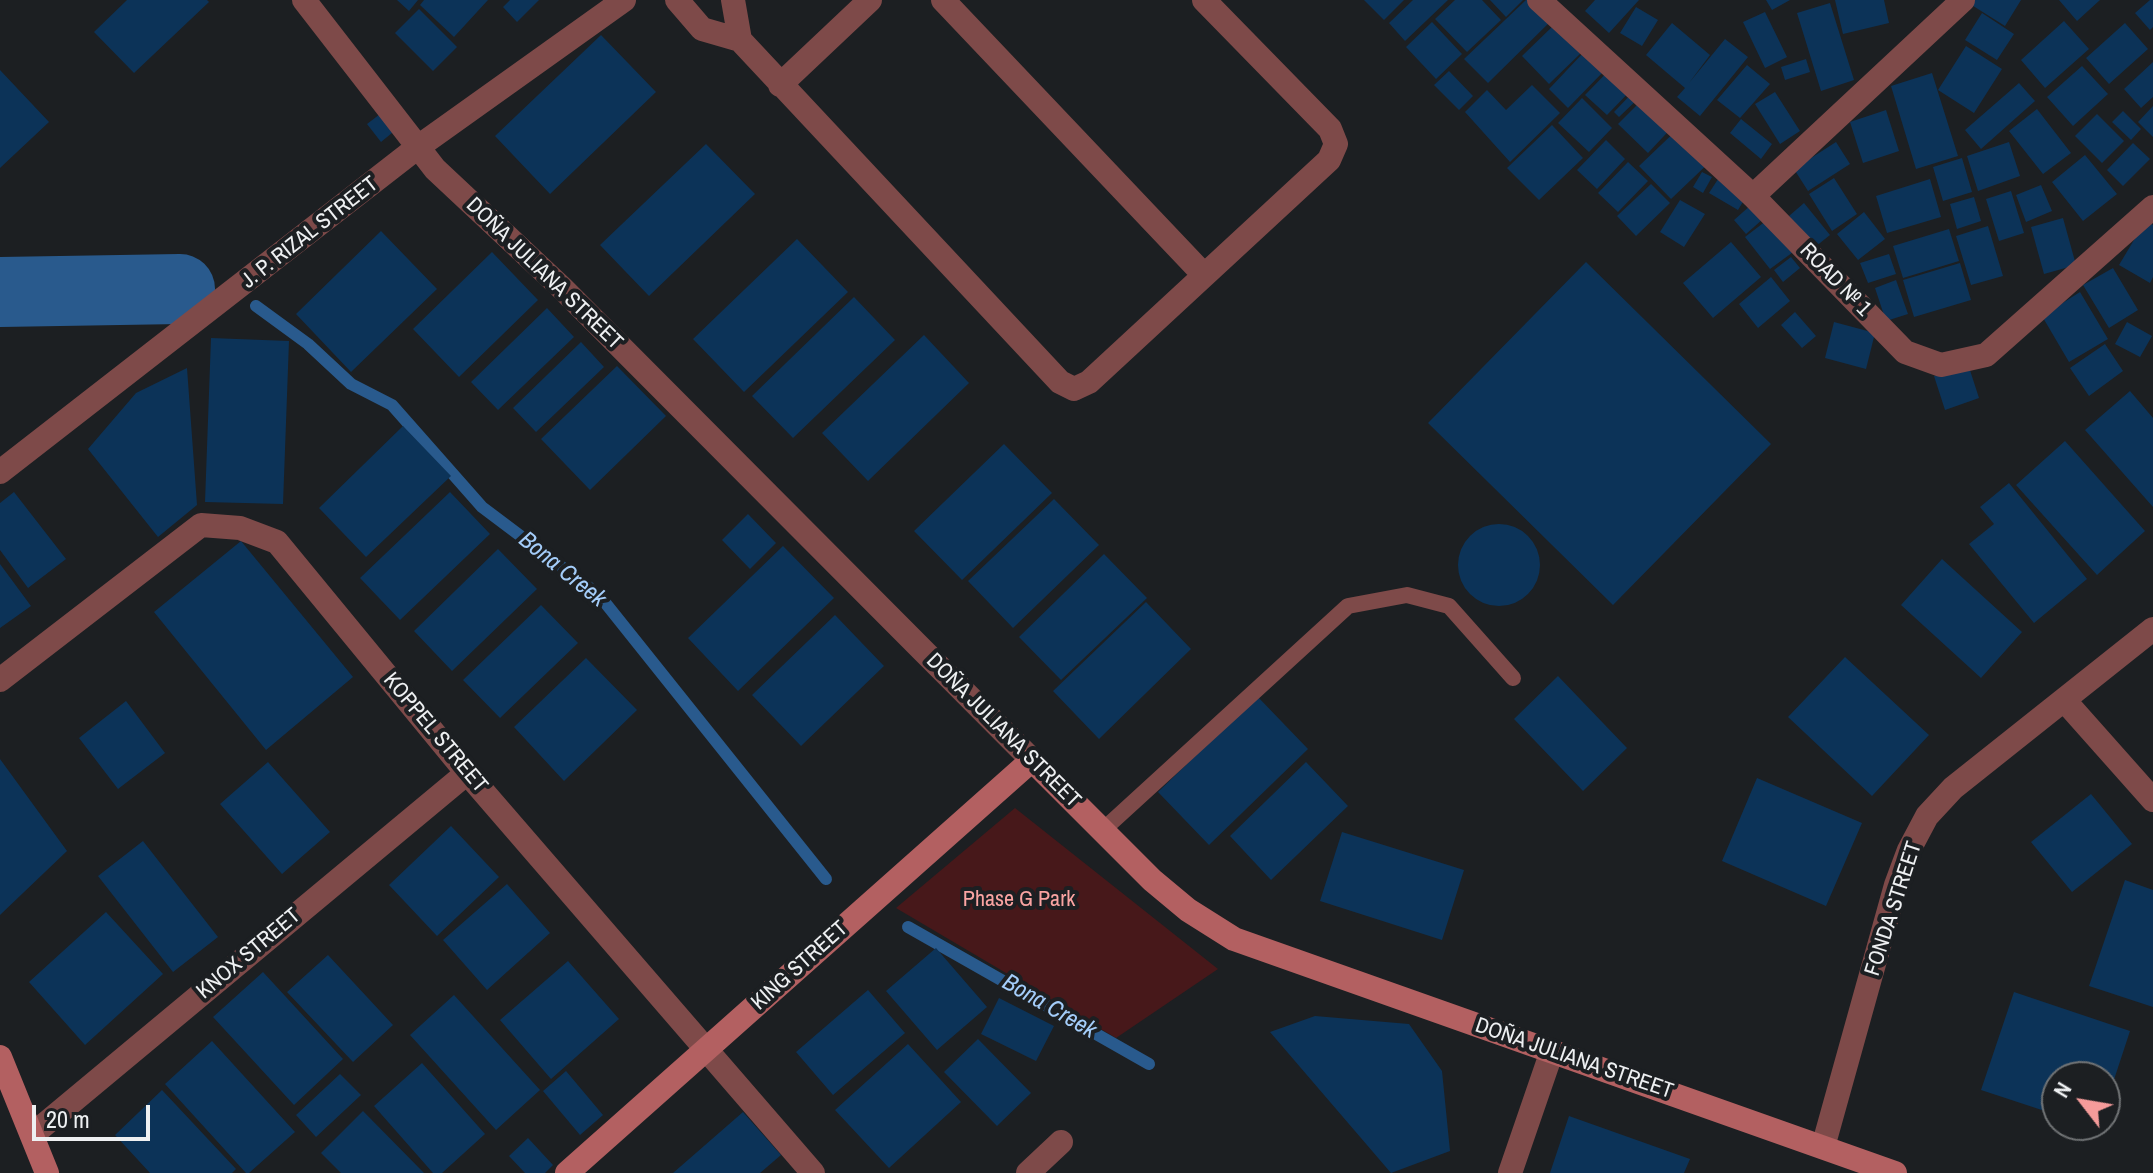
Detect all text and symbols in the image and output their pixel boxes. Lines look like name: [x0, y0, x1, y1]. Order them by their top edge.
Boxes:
street label: J. P. RIZAL STREET: [236, 171, 384, 295]
street label: DOÑA JULIANA STREET: [460, 192, 628, 356]
street label: ROAD № 1: [1794, 238, 1876, 322]
water label: Bona Creek: [513, 526, 611, 614]
street label: DOÑA JULIANA STREET: [920, 648, 1086, 814]
street label: KOPPEL STREET: [377, 668, 493, 798]
street label: FONDA STREET: [1860, 839, 1928, 979]
park label: Phase G Park: [963, 887, 1075, 913]
street label: KNOX STREET: [192, 903, 306, 1005]
street label: KING STREET: [746, 916, 854, 1016]
water label: Bona Creek: [997, 969, 1101, 1045]
street label: DOÑA JULIANA STREET: [1472, 1013, 1676, 1105]
north arrow: [2041, 1061, 2121, 1141]
text: N: [2046, 1076, 2078, 1103]
scale bar: [36, 1089, 154, 1139]
text: 20 m: [46, 1103, 90, 1135]

